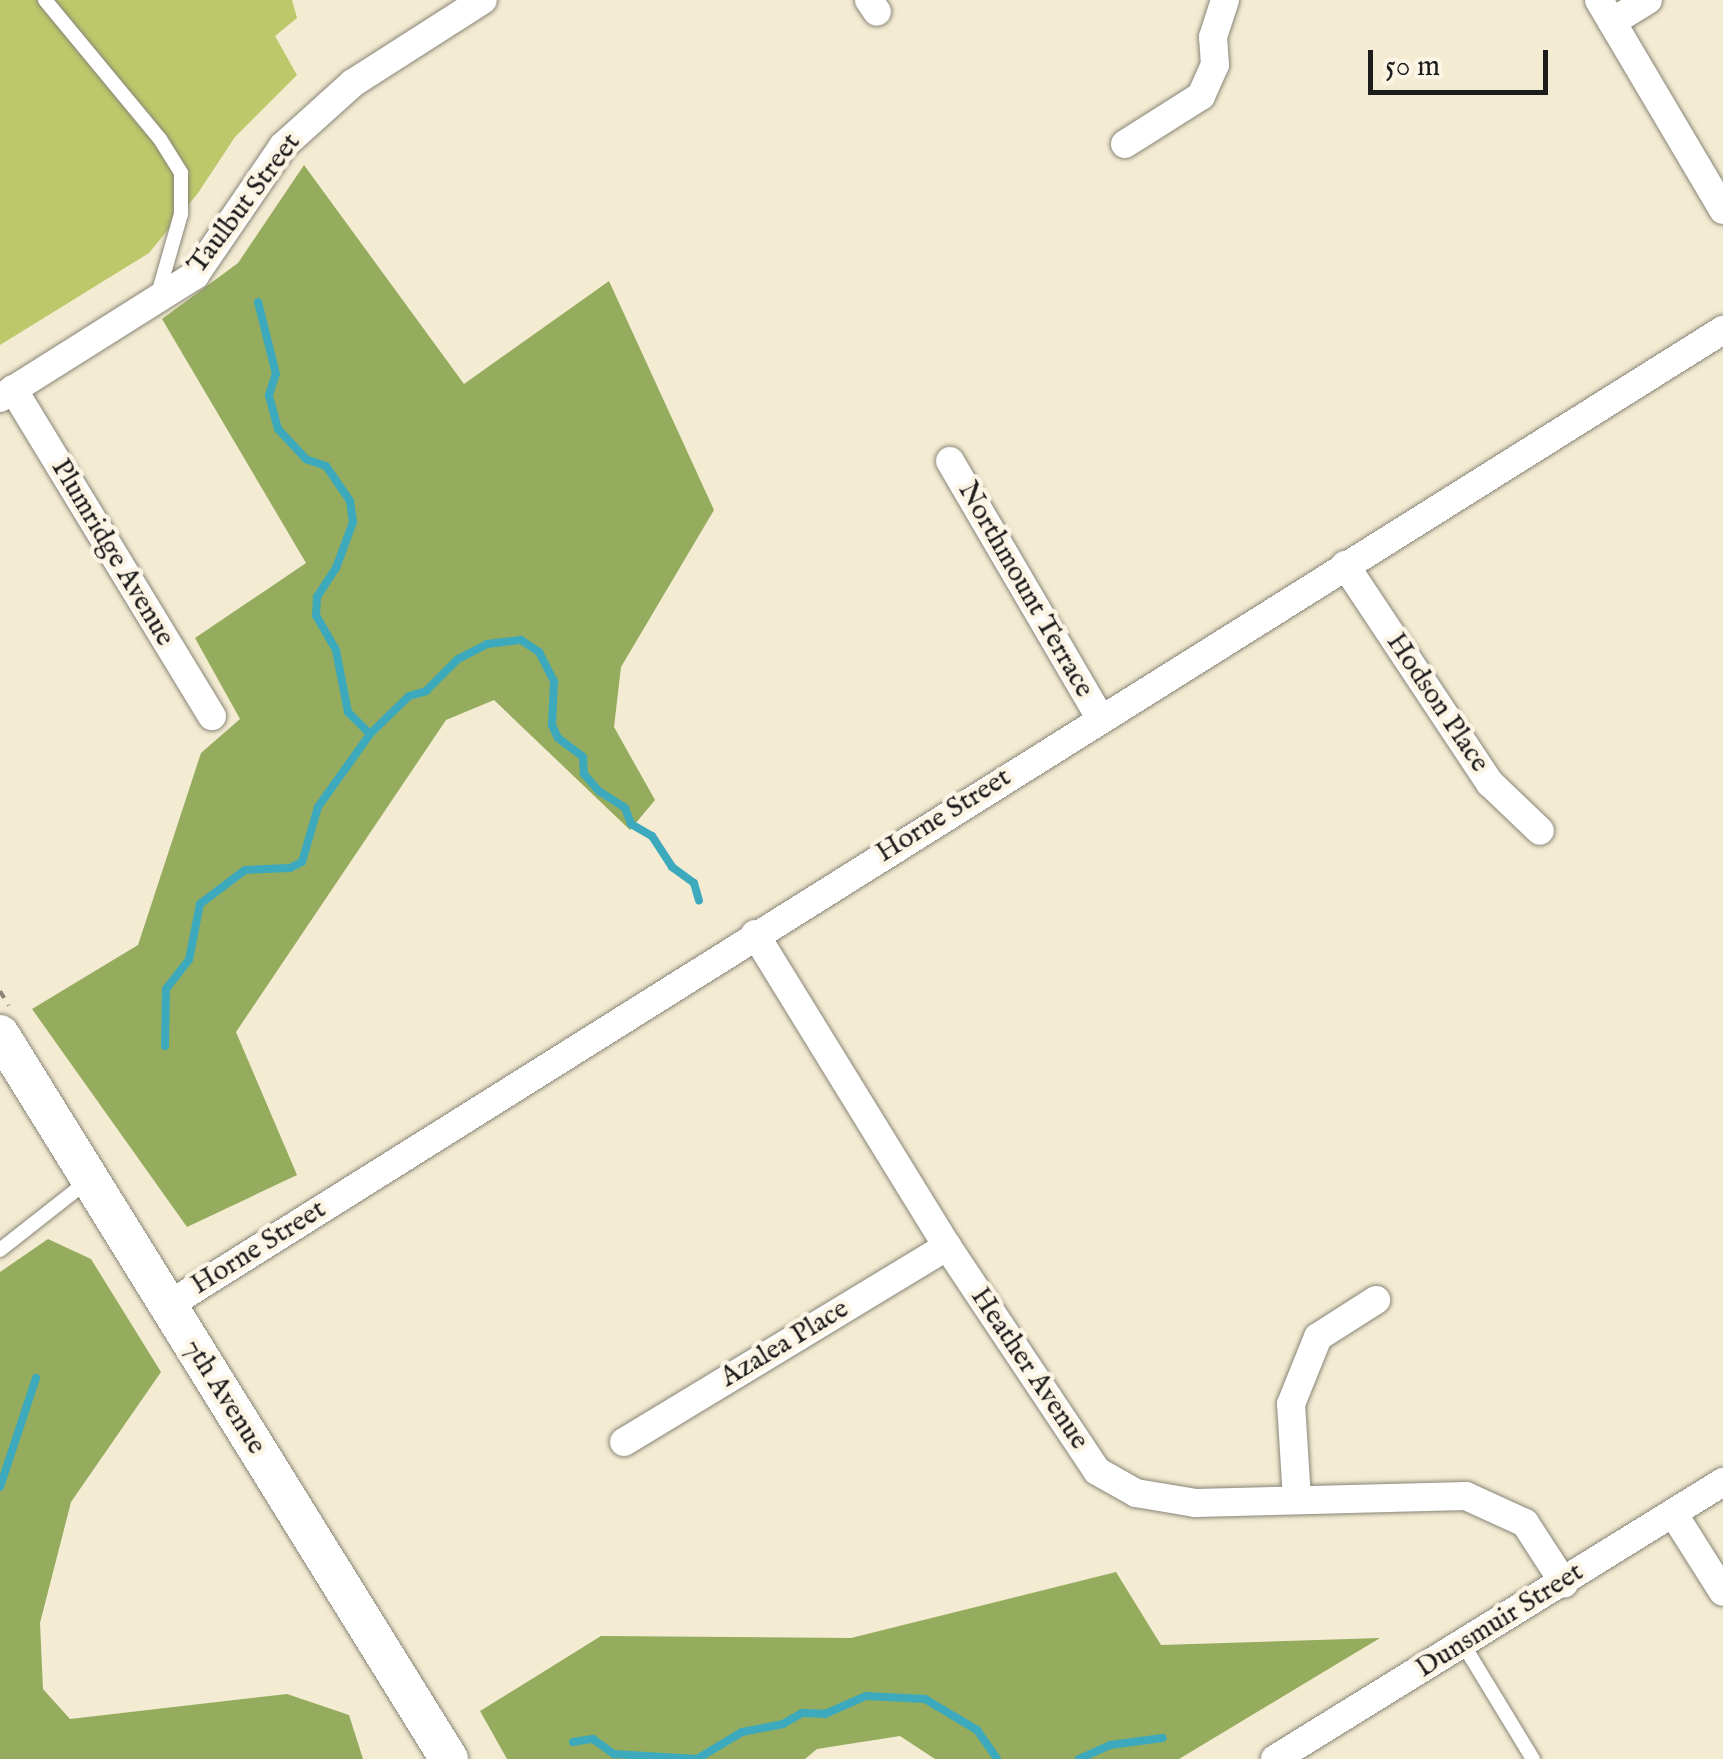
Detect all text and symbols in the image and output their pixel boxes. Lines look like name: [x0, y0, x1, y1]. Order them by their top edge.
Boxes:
scale bar: [1373, 30, 1553, 92]
text: 50 m: [1385, 48, 1440, 86]
street label: Taulbut Street: [181, 127, 309, 281]
street label: Plumridge Avenue: [43, 453, 181, 653]
street label: Northmount Terrace: [950, 476, 1100, 704]
street label: Hodson Place: [1378, 627, 1496, 779]
street label: Horne Street: [871, 761, 1017, 871]
street label: Horne Street: [186, 1193, 332, 1303]
street label: Heather Avenue: [963, 1282, 1095, 1456]
street label: Azalea Place: [715, 1293, 855, 1395]
street label: 7th Avenue: [175, 1333, 273, 1461]
street label: Dunsmuir Street: [1410, 1556, 1590, 1686]

